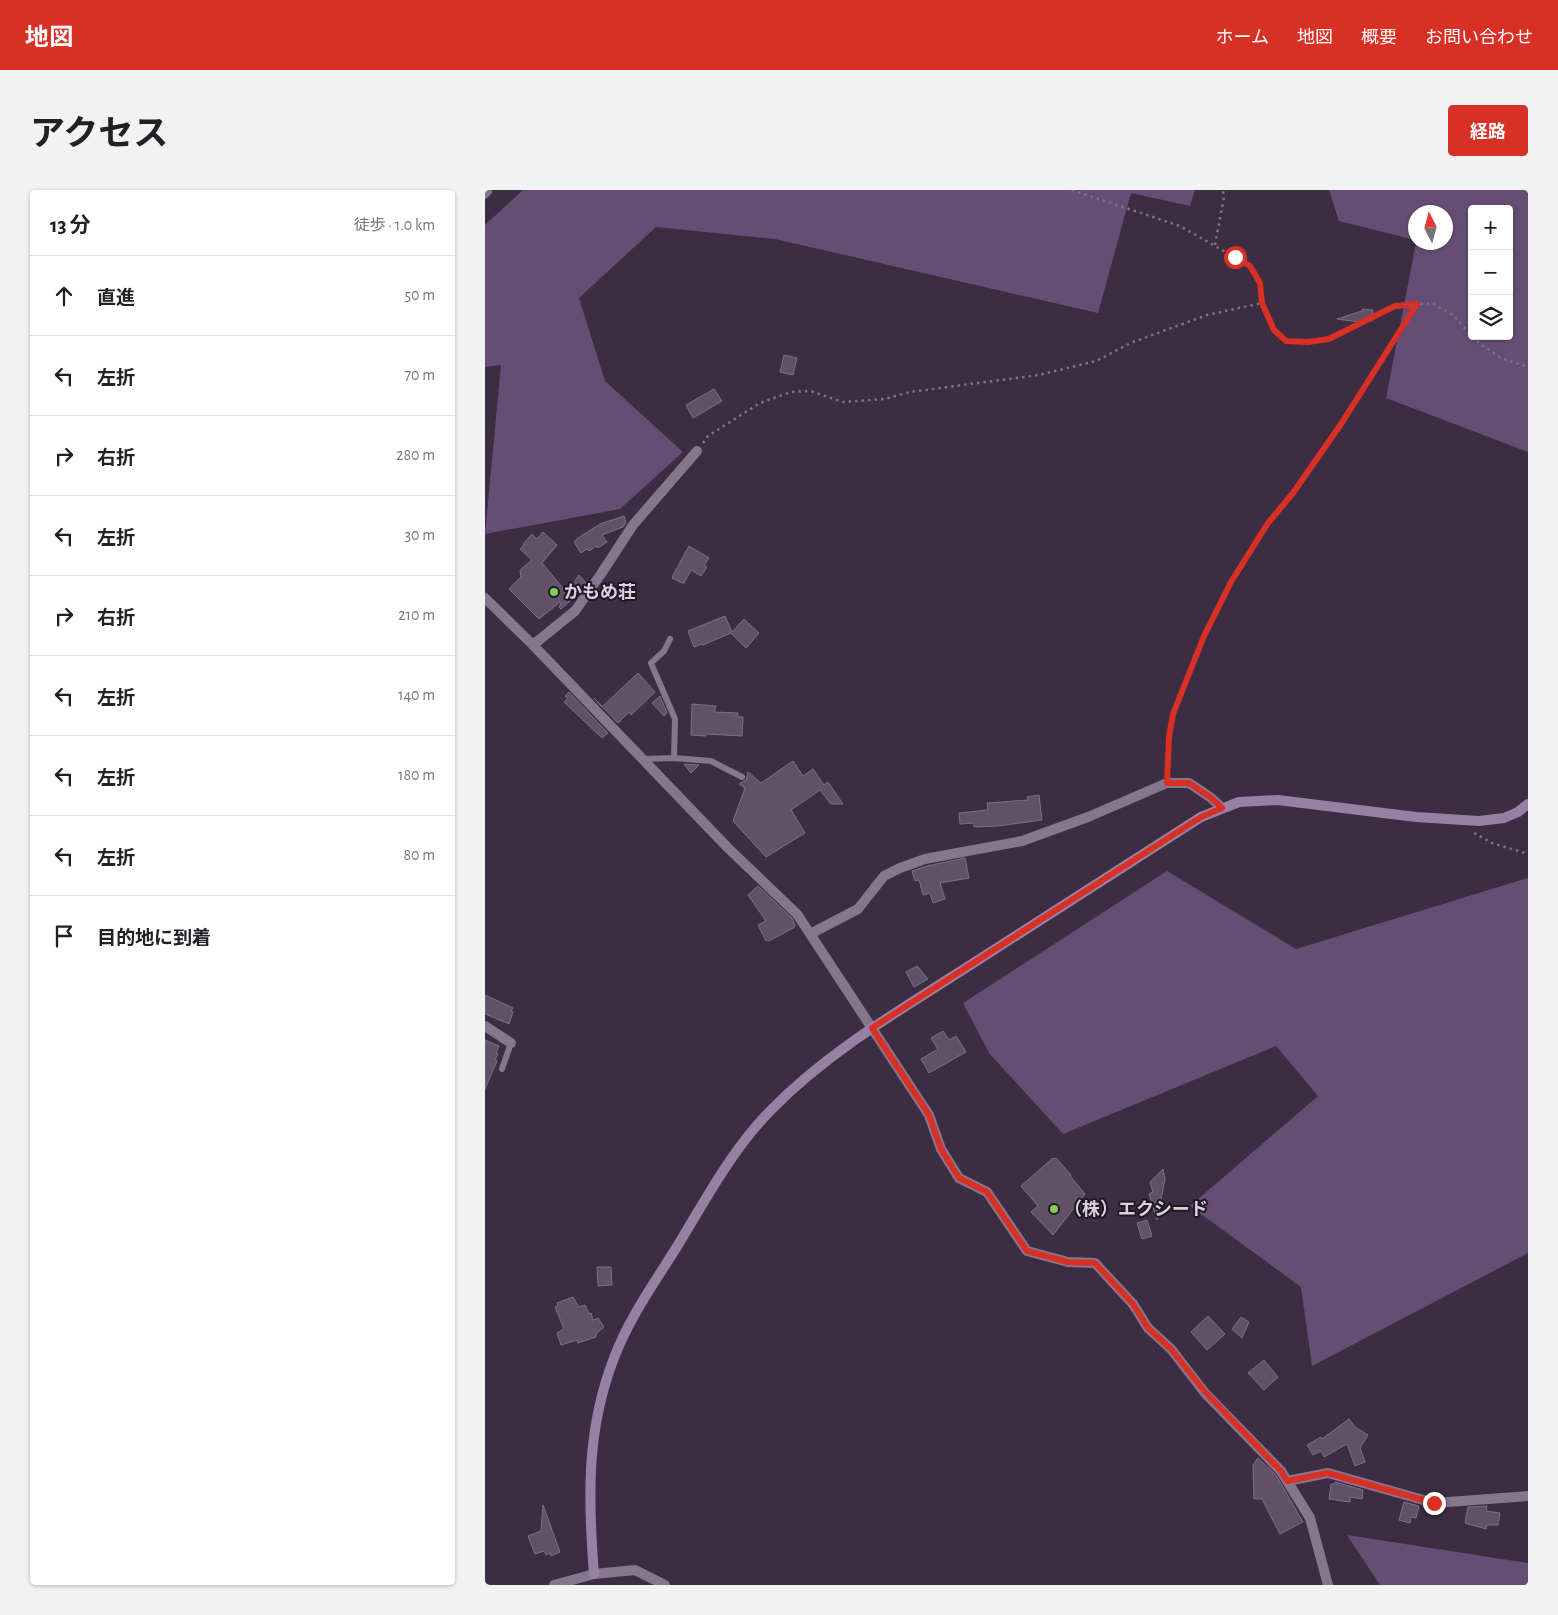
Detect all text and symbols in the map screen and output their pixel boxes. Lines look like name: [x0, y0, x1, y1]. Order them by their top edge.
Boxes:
text: 地図: [25, 26, 73, 50]
text: ホーム: [1216, 29, 1269, 47]
text: 地図: [1297, 29, 1333, 47]
text: 概要: [1361, 29, 1397, 47]
text: お問い合わせ: [1425, 29, 1533, 47]
button: 経路: [1448, 105, 1528, 156]
text: アクセス: [30, 117, 168, 152]
north arrow: [1408, 205, 1453, 250]
map controls: [1468, 205, 1513, 340]
button: +: [1468, 205, 1513, 250]
text: 13 分: [50, 215, 91, 236]
text: 徒歩 · 1.0 km: [354, 217, 435, 233]
route start: [1224, 246, 1247, 269]
button: −: [1468, 250, 1513, 295]
icon: ahead: [50, 282, 78, 310]
text: 50 m: [404, 287, 435, 303]
text: 直進: [97, 289, 135, 308]
button: layers: [1468, 295, 1513, 340]
icon: left: [50, 362, 78, 390]
text: 70 m: [404, 367, 435, 383]
text: 左折: [97, 369, 135, 388]
icon: right: [50, 442, 78, 470]
text: 280 m: [396, 447, 435, 463]
text: 右折: [97, 449, 135, 468]
icon: left: [50, 522, 78, 550]
text: 30 m: [405, 527, 435, 543]
text: 左折: [97, 529, 135, 548]
place label: かもめ荘: [564, 582, 636, 602]
marker: かもめ荘: [548, 586, 560, 598]
icon: right: [50, 602, 78, 630]
text: 210 m: [398, 607, 435, 623]
text: 右折: [97, 609, 135, 628]
icon: left: [50, 682, 78, 710]
text: 140 m: [398, 687, 435, 703]
text: 左折: [97, 689, 135, 708]
icon: left: [50, 762, 78, 790]
text: 180 m: [398, 767, 435, 783]
text: 左折: [97, 769, 135, 788]
icon: left: [50, 842, 78, 870]
text: 80 m: [404, 847, 435, 863]
text: 左折: [97, 849, 135, 868]
icon: arrive: [50, 922, 78, 950]
text: 目的地に到着: [97, 929, 211, 948]
place label: （株）エクシード: [1064, 1199, 1208, 1219]
marker: （株）エクシード: [1048, 1203, 1060, 1215]
route end: [1423, 1492, 1446, 1515]

